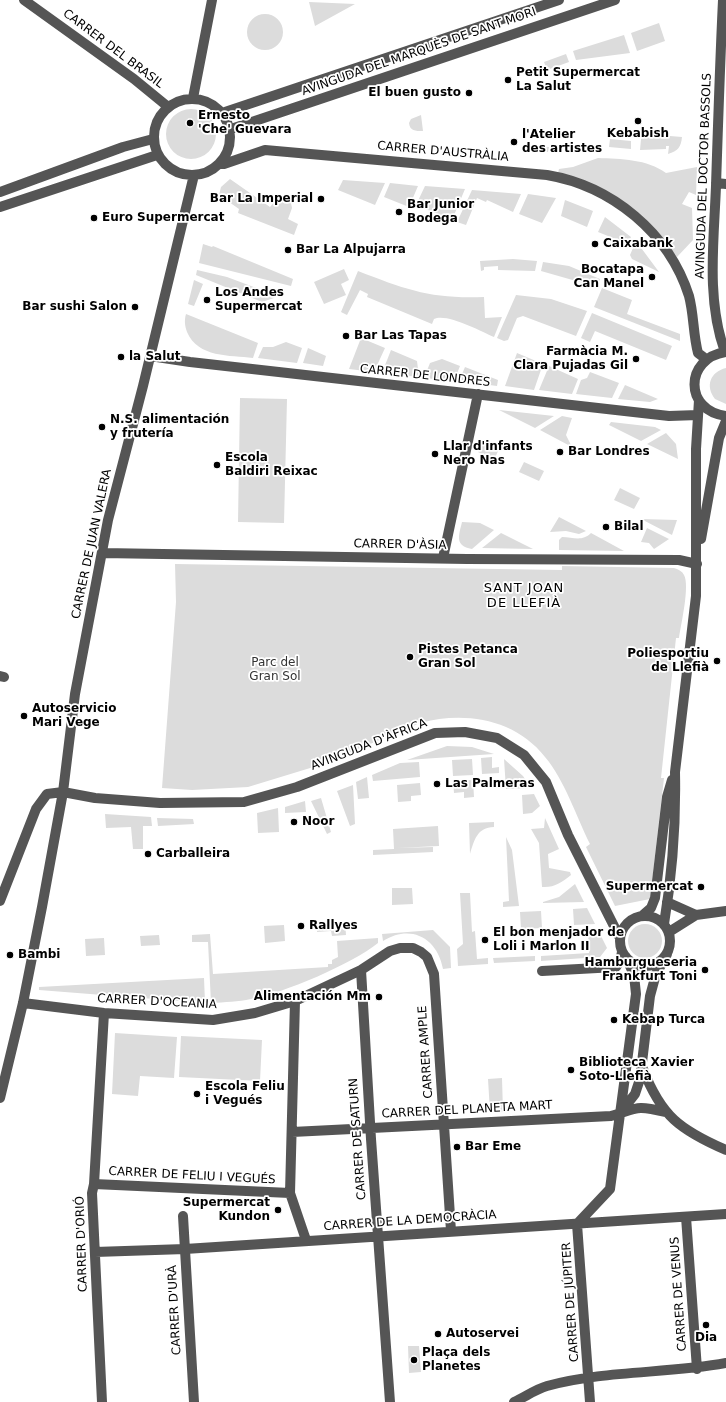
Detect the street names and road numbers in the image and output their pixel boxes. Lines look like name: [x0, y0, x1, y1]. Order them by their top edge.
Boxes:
street label: AVINGUDA DEL MARQUÈS DE SANT MORI: [300, 5, 538, 99]
street label: CARRER DEL BRASIL: [60, 6, 166, 92]
street label: AVINGUDA DEL DOCTOR BASSOLS: [693, 73, 715, 279]
street label: CARRER D'AUSTRÀLIA: [377, 139, 509, 165]
street label: CARRER DE LONDRES: [359, 362, 491, 390]
street label: CARRER DE JUAN VALERA: [69, 468, 115, 620]
street label: CARRER D'ÀSIA: [353, 537, 447, 553]
street label: AVINGUDA D'ÀFRICA: [309, 716, 429, 774]
street label: CARRER D'OCEANIA: [97, 992, 217, 1012]
street label: CARRER AMPLE: [416, 1005, 436, 1099]
street label: CARRER DE SATURN: [347, 1078, 369, 1200]
street label: CARRER DEL PLANETA MART: [381, 1098, 553, 1122]
street label: CARRER DE FELIU I VEGUÉS: [108, 1164, 276, 1188]
street label: CARRER D'ORIÓ: [73, 1196, 91, 1292]
street label: CARRER DE LA DEMOCRÀCIA: [323, 1208, 497, 1234]
street label: CARRER DE VENUS: [668, 1236, 690, 1352]
street label: CARRER DE JÚPITER: [560, 1242, 582, 1362]
street label: CARRER D'URÀ: [165, 1264, 185, 1356]

